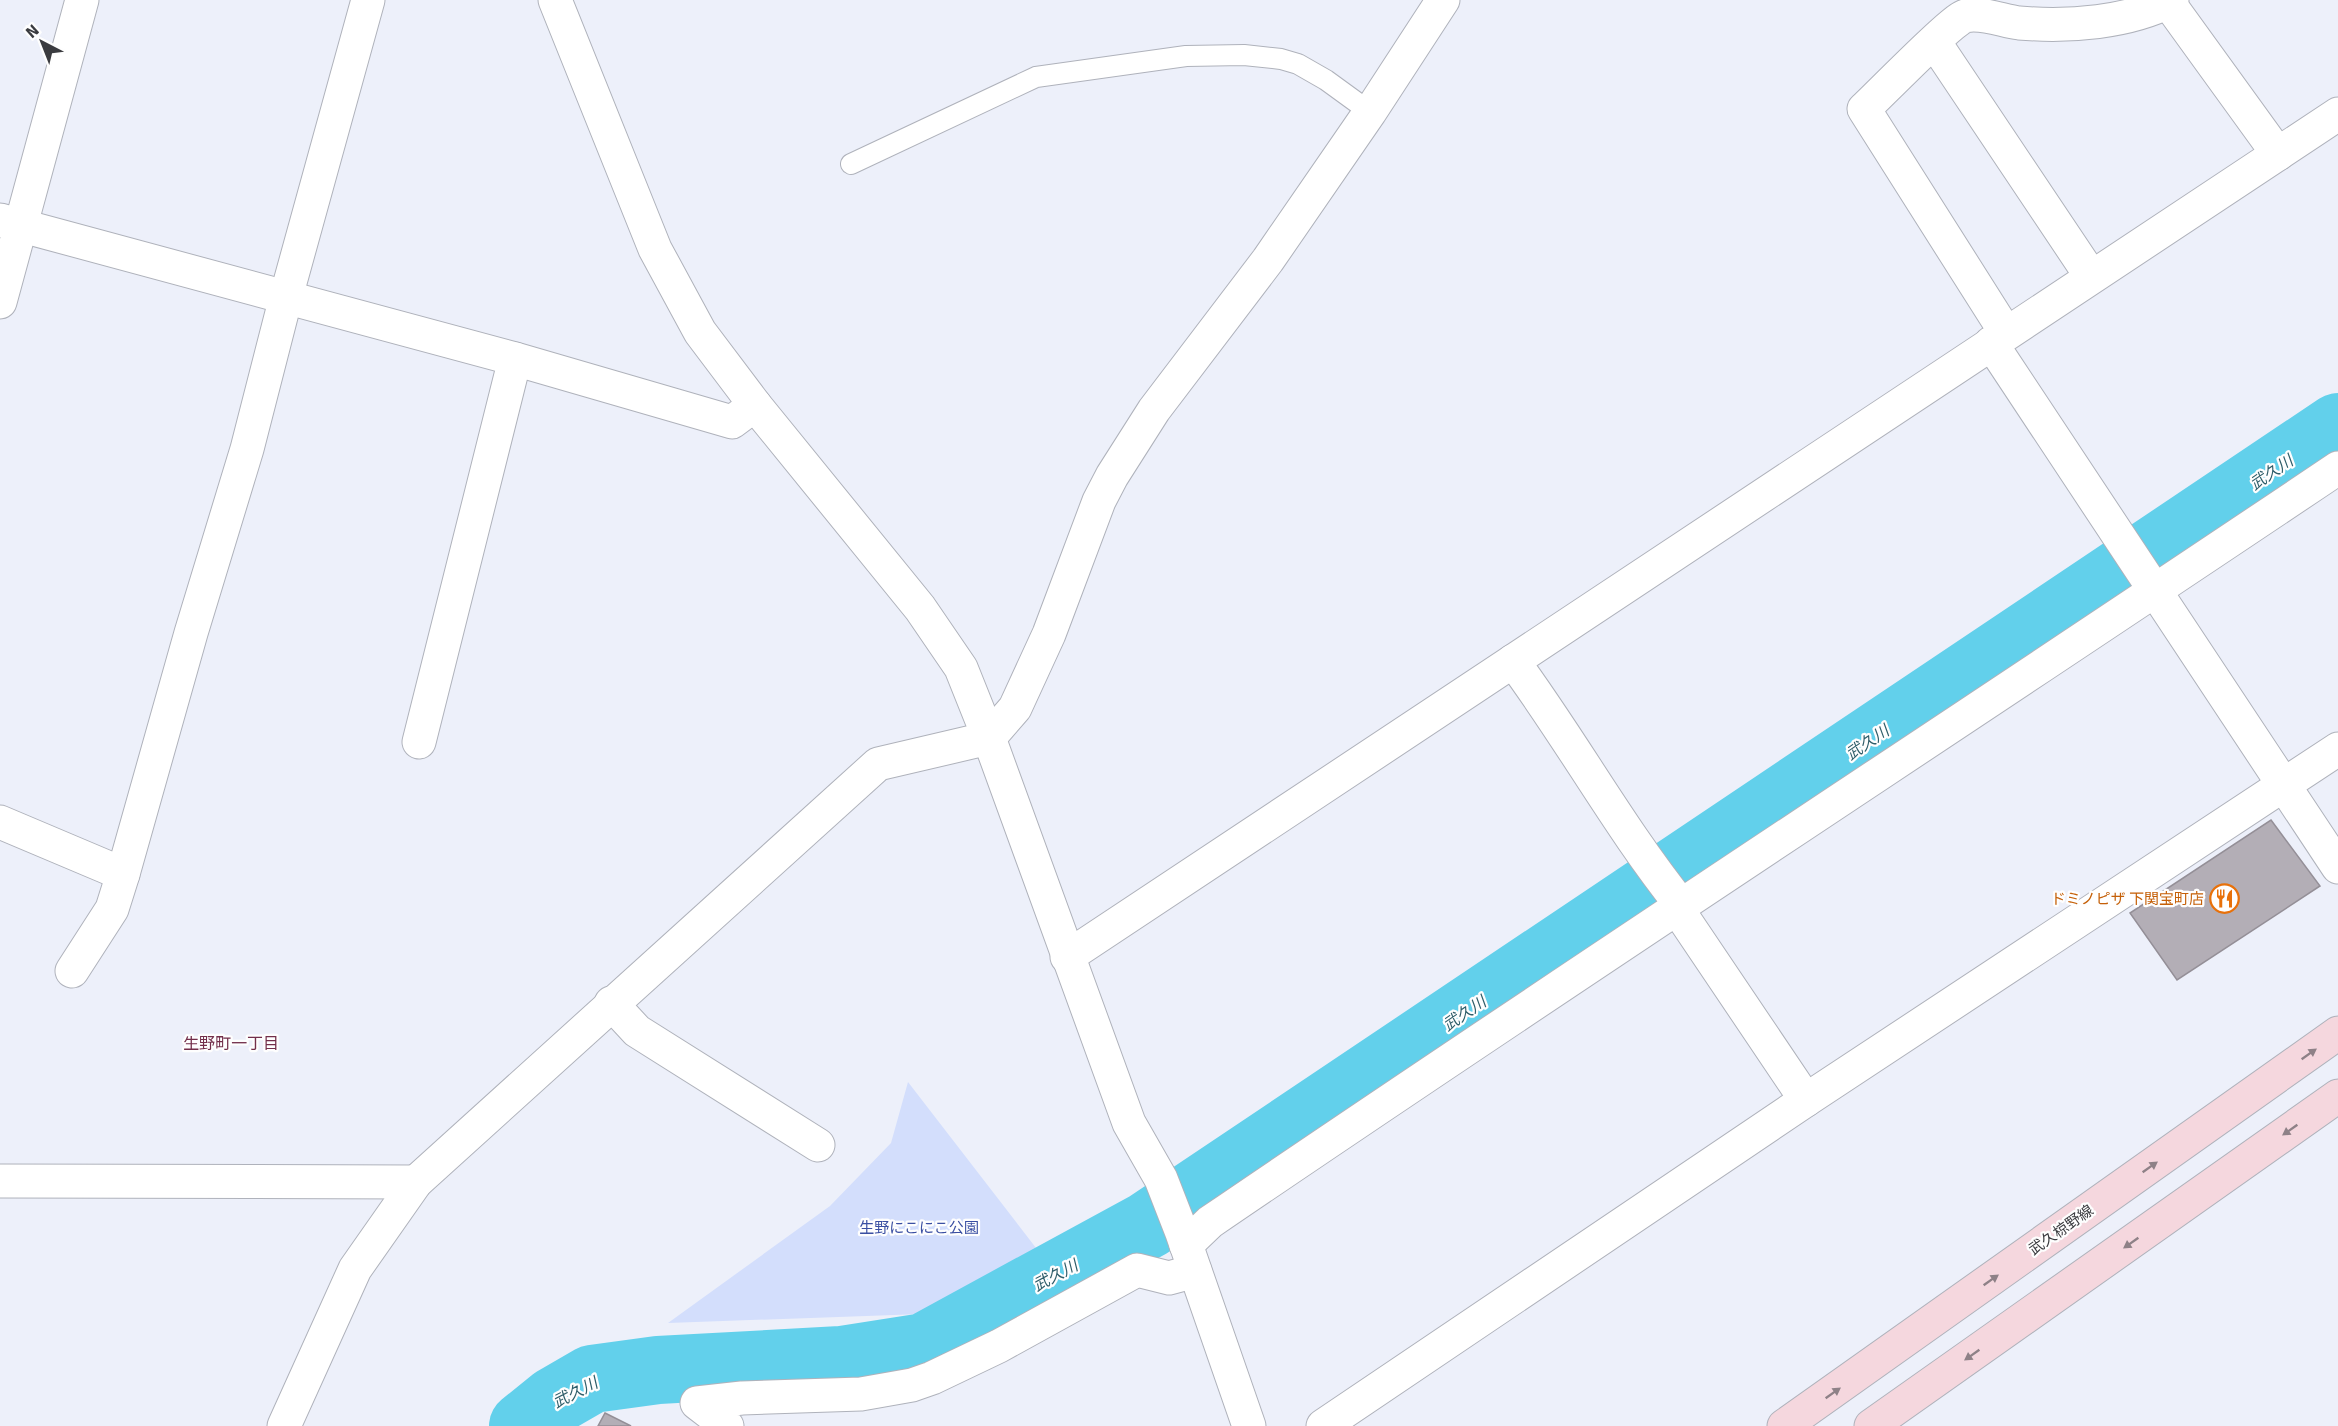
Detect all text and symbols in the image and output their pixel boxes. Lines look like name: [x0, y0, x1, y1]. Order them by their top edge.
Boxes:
north arrow: [12, 12, 72, 72]
text: N: [22, 20, 43, 43]
water label: 武久川: [2246, 450, 2299, 495]
water label: 武久川: [1842, 720, 1895, 765]
restaurant icon: ドミノピザ 下関宝町店: [2209, 883, 2241, 915]
place label: ドミノピザ 下関宝町店: [2051, 890, 2204, 908]
water label: 武久川: [1439, 991, 1492, 1036]
district label: 生野町一丁目: [183, 1034, 279, 1054]
one-way arrow: [2301, 1048, 2317, 1060]
one-way arrow: [2283, 1124, 2299, 1136]
one-way arrow: [2142, 1161, 2158, 1173]
street label: 武久椋野線: [2025, 1201, 2097, 1259]
park label: 生野にこにこ公園: [859, 1219, 979, 1237]
one-way arrow: [2123, 1237, 2139, 1249]
water label: 武久川: [1030, 1255, 1083, 1296]
one-way arrow: [1983, 1274, 1999, 1286]
one-way arrow: [1964, 1349, 1980, 1361]
water label: 武久川: [550, 1372, 603, 1413]
one-way arrow: [1824, 1387, 1840, 1399]

